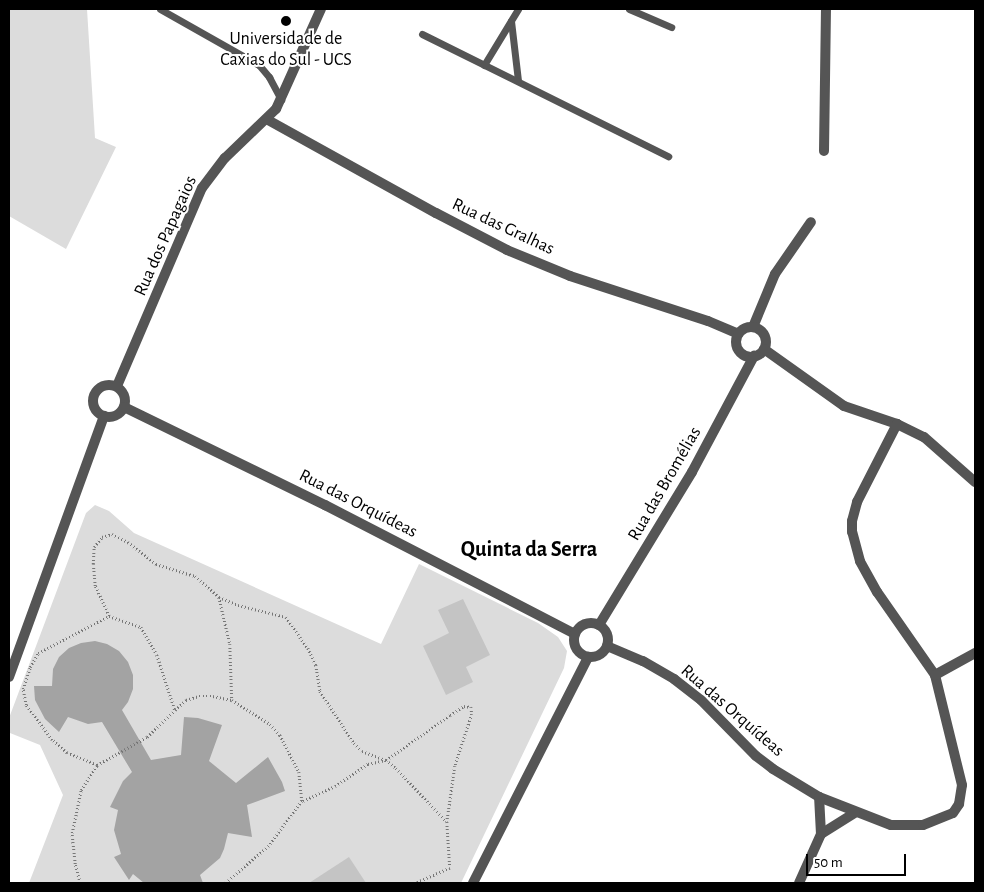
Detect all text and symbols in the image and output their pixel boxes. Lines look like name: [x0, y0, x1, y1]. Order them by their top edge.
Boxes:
marker: Universidade de Caxias do Sul - UCS: [280, 15, 292, 27]
place label: Universidade de Caxias do Sul - UCS: [220, 29, 352, 72]
street label: Rua dos Papagaios: [130, 173, 202, 299]
street label: Rua das Gralhas: [448, 194, 558, 260]
street label: Rua das Bromélias: [624, 423, 706, 545]
street label: Rua das Orquídeas: [295, 465, 421, 543]
district label: Quinta da Serra: [461, 537, 597, 563]
street label: Rua das Orquídeas: [676, 660, 788, 762]
scale bar: [809, 844, 909, 876]
text: 50 m: [814, 855, 843, 870]

